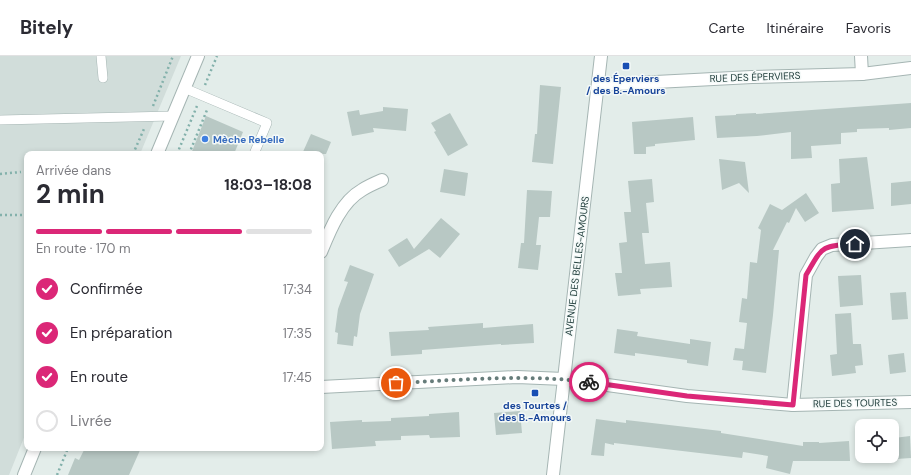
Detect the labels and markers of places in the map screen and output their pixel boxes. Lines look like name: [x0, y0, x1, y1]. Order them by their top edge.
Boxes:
marker: des Éperviers / des B.-Amours: [621, 61, 631, 71]
place label: des Éperviers / des B.-Amours: [586, 72, 666, 97]
place label: Mèche Rebelle: [213, 133, 284, 146]
marker: Mèche Rebelle: [200, 134, 210, 144]
pin: [838, 227, 872, 261]
pin: [379, 366, 413, 400]
marker: des Tourtes / des B.-Amours: [530, 388, 540, 398]
place label: des Tourtes / des B.-Amours: [499, 399, 571, 424]

